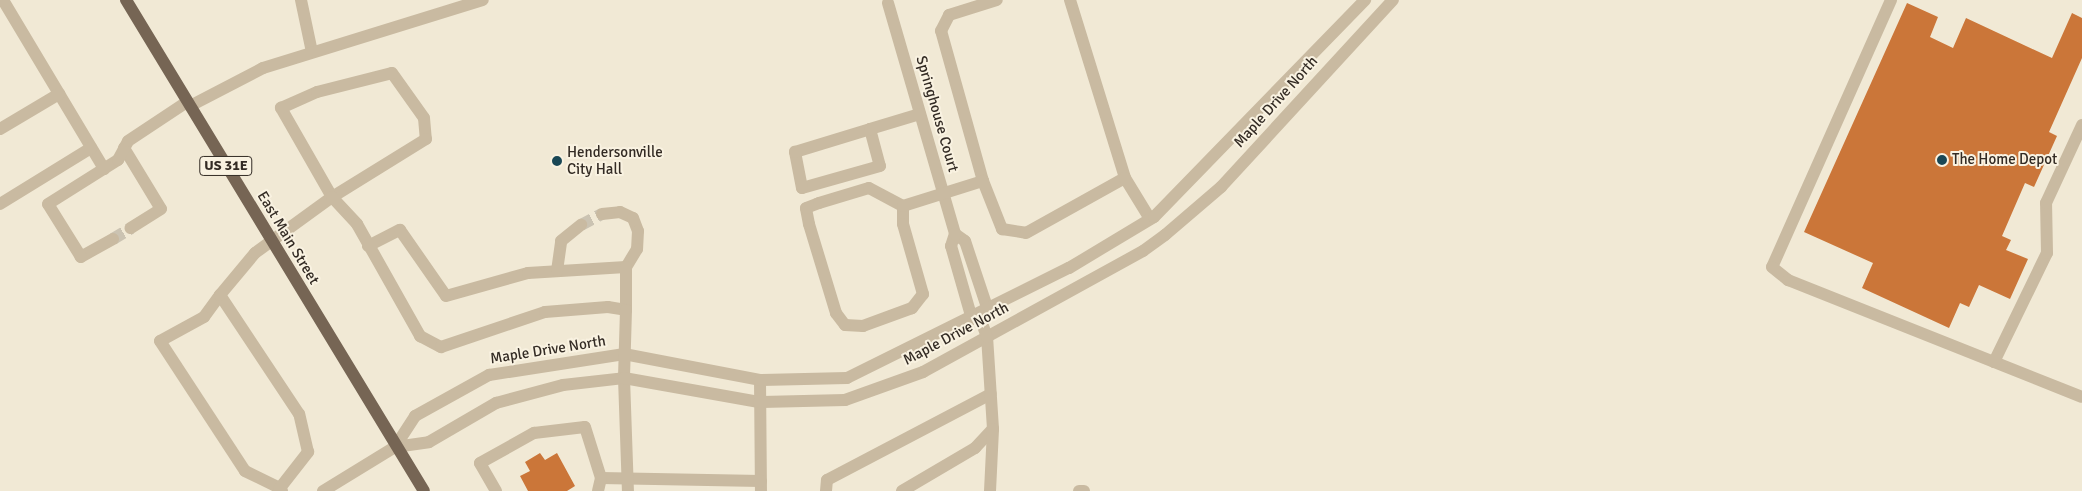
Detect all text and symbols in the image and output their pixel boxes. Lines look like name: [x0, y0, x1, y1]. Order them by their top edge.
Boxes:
street label: Maple Drive North: [1230, 53, 1322, 151]
street label: Springhouse Court: [912, 54, 962, 174]
place label: Hendersonville City Hall: [567, 143, 663, 178]
place label: The Home Depot: [1952, 151, 2057, 169]
road number: US 31E: [198, 154, 254, 178]
marker: The Home Depot: [1936, 154, 1948, 166]
marker: Hendersonville City Hall: [551, 155, 563, 167]
street label: East Main Street: [253, 188, 323, 288]
street label: Maple Drive North: [900, 299, 1012, 369]
street label: Maple Drive North: [489, 332, 607, 368]

